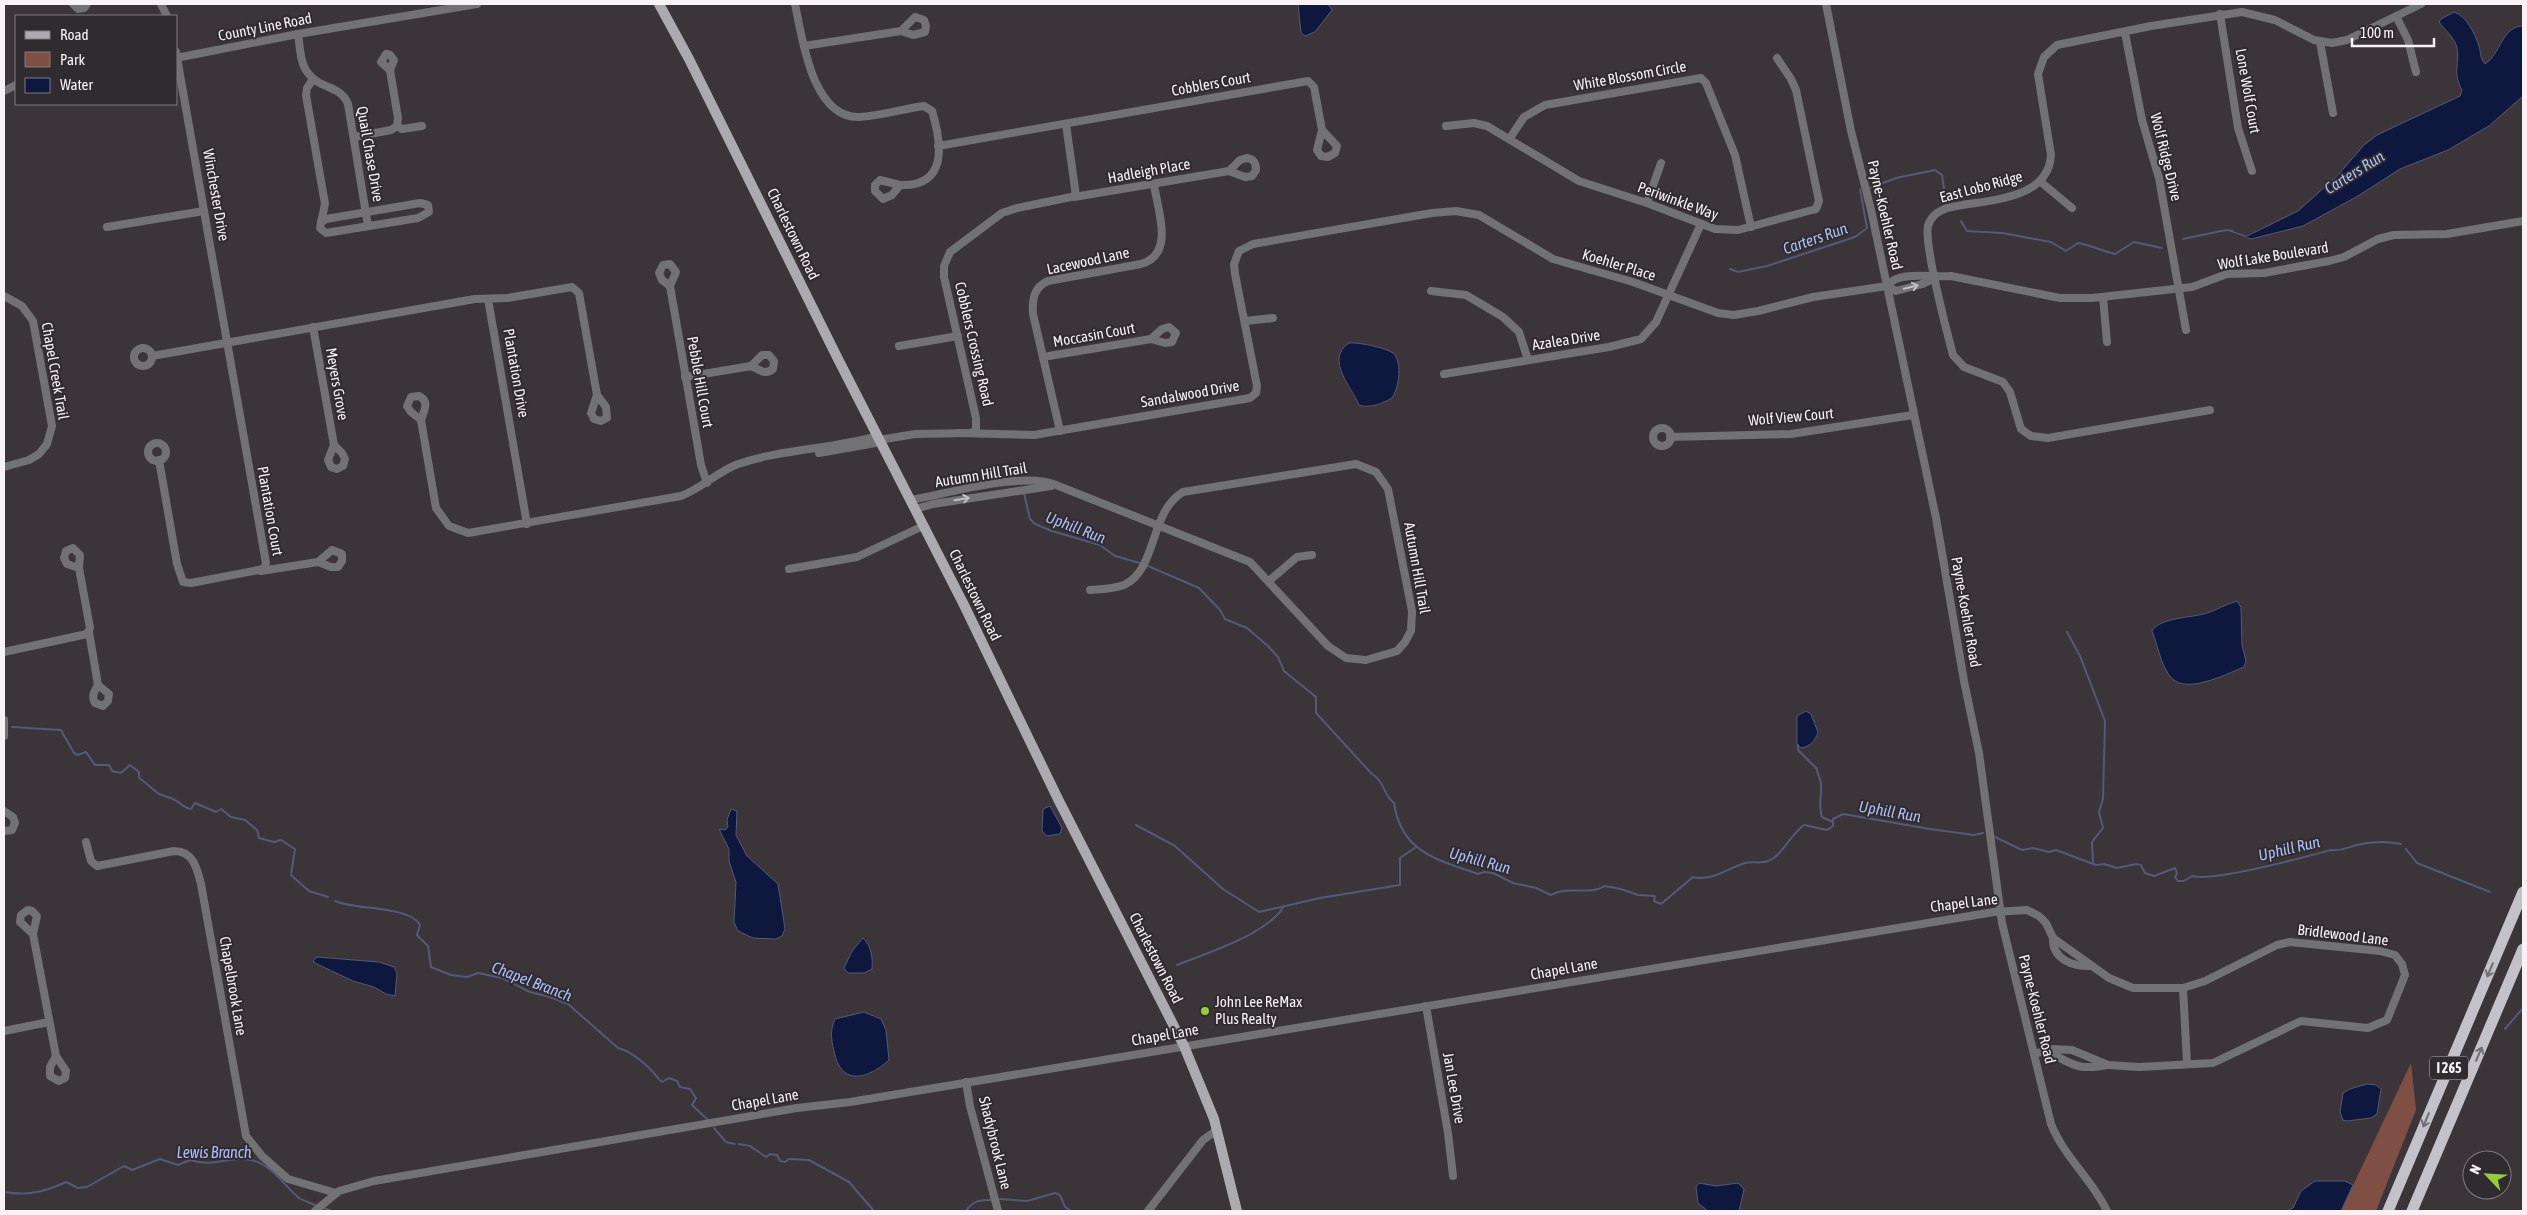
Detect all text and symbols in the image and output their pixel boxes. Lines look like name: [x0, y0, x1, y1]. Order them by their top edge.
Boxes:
street label: County Line Road: [217, 9, 313, 44]
legend: [15, 15, 178, 105]
scale bar: [2352, 15, 2434, 47]
text: 100 m: [2360, 24, 2394, 41]
text: Road: [60, 26, 89, 43]
street label: Lone Wolf Court: [2233, 47, 2264, 135]
text: Park: [60, 51, 85, 68]
street label: White Blossom Circle: [1572, 57, 1688, 94]
street label: Cobblers Court: [1170, 68, 1252, 99]
text: Water: [60, 76, 93, 93]
street label: Quail Chase Drive: [354, 105, 387, 203]
street label: Wolf Ridge Drive: [2147, 111, 2186, 203]
water label: Carters Run: [2321, 147, 2387, 197]
street label: Winchester Drive: [200, 148, 233, 242]
street label: Hadleigh Place: [1106, 155, 1192, 186]
street label: Payne-Koehler Road: [1865, 158, 1906, 271]
street label: East Lobo Ridge: [1938, 167, 2024, 206]
street label: Periwinkle Way: [1636, 178, 1721, 223]
street label: Charlestown Road: [764, 185, 823, 282]
water label: Carters Run: [1780, 219, 1850, 257]
street label: Wolf Lake Boulevard: [2216, 238, 2330, 273]
street label: Lacewood Lane: [1045, 243, 1131, 278]
street label: Koehler Place: [1580, 245, 1658, 284]
street label: Cobblers Crossing Road: [952, 280, 997, 408]
one-way arrow: [1903, 282, 1919, 291]
street label: Moccasin Court: [1052, 319, 1136, 350]
street label: Chapel Creek Trail: [39, 321, 72, 421]
street label: Azalea Drive: [1531, 326, 1601, 353]
street label: Plantation Drive: [500, 327, 533, 419]
street label: Pebble Hill Court: [684, 335, 717, 429]
street label: Meyers Grove: [323, 346, 352, 422]
street label: Sandalwood Drive: [1139, 376, 1241, 411]
street label: Wolf View Court: [1747, 404, 1834, 429]
street label: Autumn Hill Trail: [934, 459, 1028, 490]
street label: Plantation Court: [254, 465, 287, 557]
one-way arrow: [954, 494, 970, 504]
water label: Uphill Run: [1043, 507, 1109, 548]
street label: Autumn Hill Trail: [1401, 521, 1434, 615]
street label: Charlestown Road: [946, 546, 1005, 643]
street label: Payne-Koehler Road: [1948, 555, 1985, 669]
water label: Uphill Run: [1857, 797, 1923, 826]
water label: Uphill Run: [2256, 832, 2322, 865]
water label: Uphill Run: [1447, 843, 1513, 878]
street label: Chapel Lane: [1929, 890, 1999, 915]
street label: Charlestown Road: [1126, 910, 1187, 1006]
street label: Bridlewood Lane: [2297, 920, 2390, 949]
street label: Chapelbrook Lane: [216, 935, 251, 1037]
street label: Payne-Koehler Road: [2016, 952, 2059, 1065]
street label: Chapel Lane: [1529, 954, 1599, 983]
water label: Chapel Branch: [489, 957, 575, 1006]
one-way arrow: [2485, 962, 2494, 978]
place label: John Lee ReMax Plus Realty: [1215, 993, 1302, 1027]
marker: John Lee ReMax Plus Realty: [1199, 1005, 1211, 1017]
street label: Chapel Lane: [1130, 1020, 1200, 1049]
one-way arrow: [2475, 1046, 2484, 1061]
street label: Jan Lee Drive: [1440, 1051, 1469, 1125]
road number: I 265: [2430, 1056, 2468, 1080]
street label: Chapel Lane: [730, 1085, 800, 1114]
street label: Shadybrook Lane: [976, 1095, 1015, 1191]
one-way arrow: [2421, 1112, 2431, 1127]
water label: Lewis Branch: [176, 1143, 252, 1161]
north arrow: [2462, 1150, 2512, 1200]
text: N: [2466, 1162, 2484, 1177]

